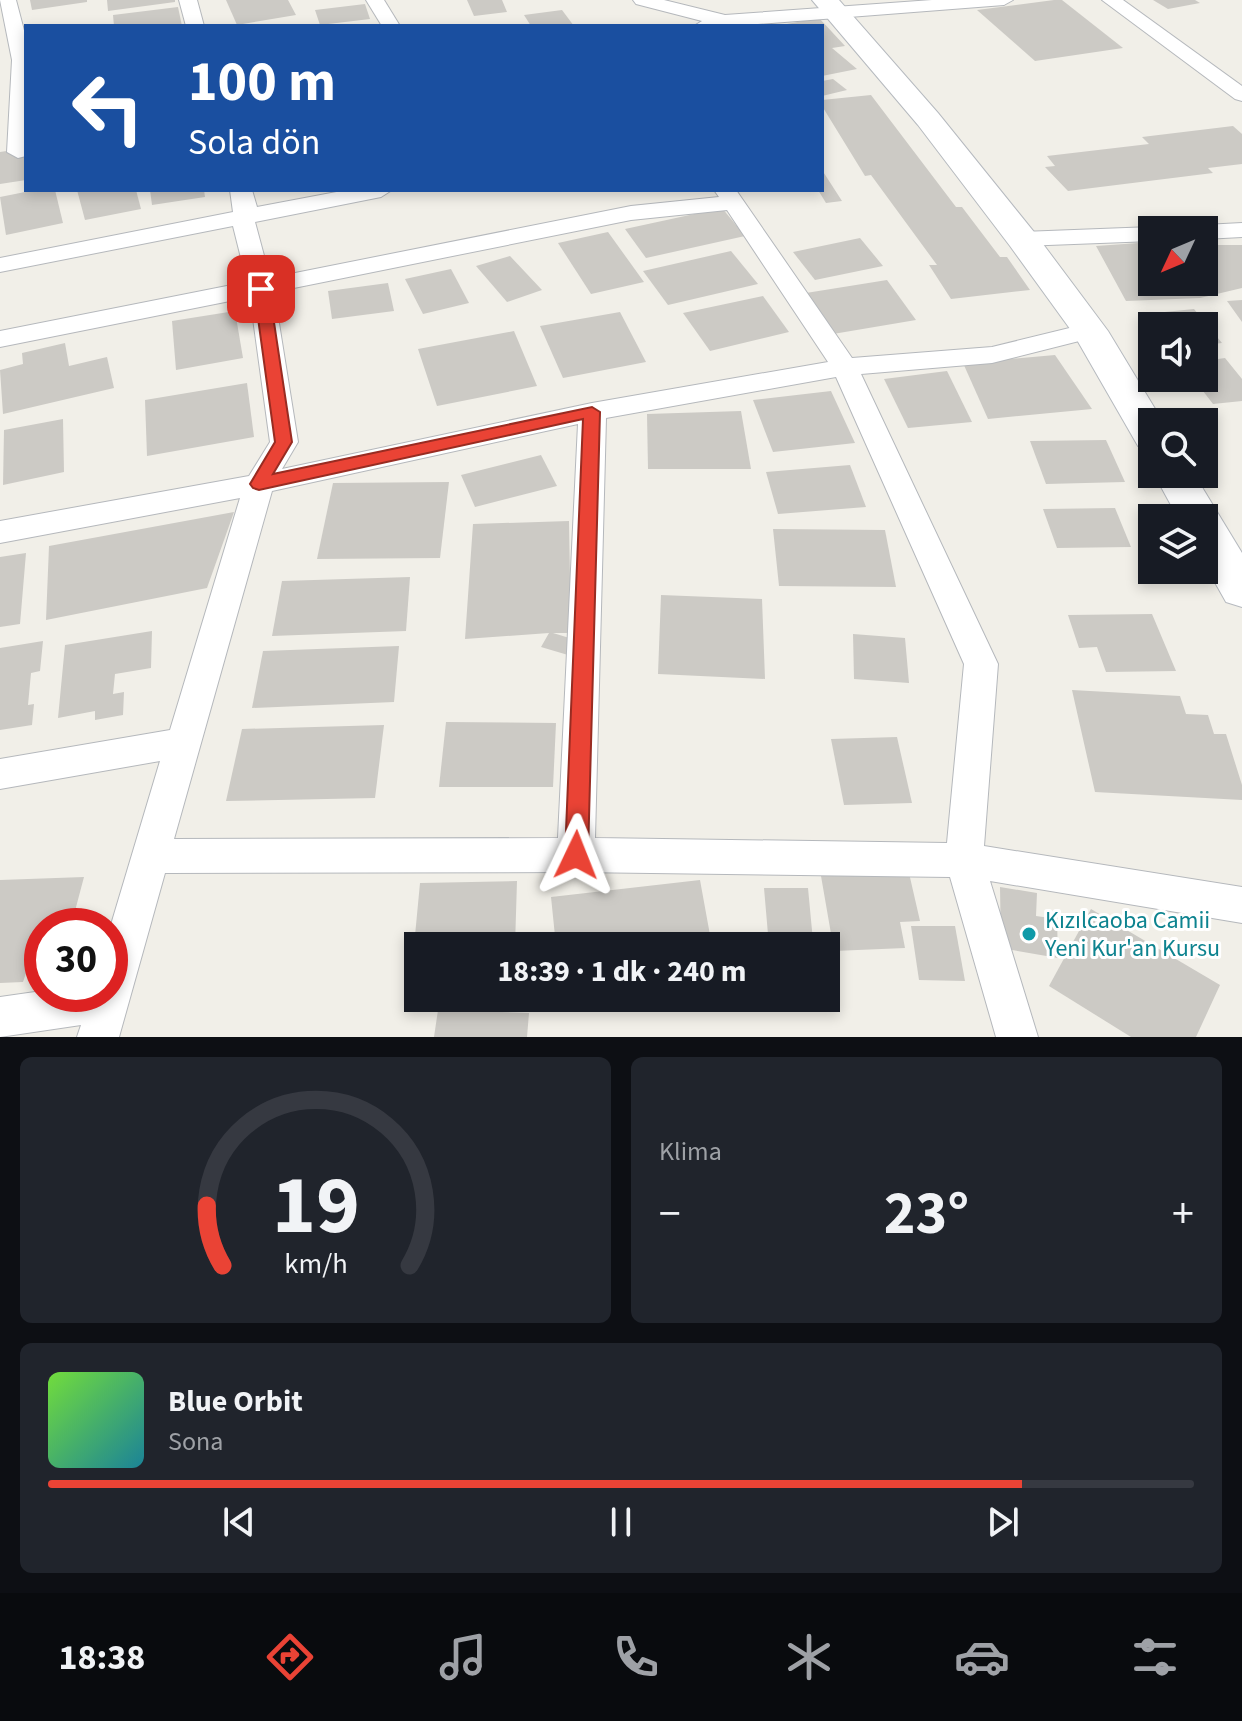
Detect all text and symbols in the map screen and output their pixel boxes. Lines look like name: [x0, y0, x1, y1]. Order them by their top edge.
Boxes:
text: 100 m: [188, 43, 336, 122]
icon: left: [56, 56, 160, 160]
text: Sola dön: [188, 117, 320, 168]
north arrow: [1138, 216, 1218, 296]
map controls: [1138, 216, 1218, 584]
pin: [227, 255, 295, 323]
icon: arrive: [239, 267, 283, 311]
button: sound: [1138, 312, 1218, 392]
button: search: [1138, 408, 1218, 488]
button: layers: [1138, 504, 1218, 584]
position arrow: [534, 813, 618, 897]
place label: Kızılcaoba Camii Yeni Kur'an Kursu: [1044, 903, 1220, 966]
speed limit sign: 30: [24, 908, 128, 1012]
marker: Kızılcaoba Camii Yeni Kur'an Kursu: [1020, 925, 1038, 943]
text: 18:39 · 1 dk · 240 m: [497, 950, 747, 993]
text: Klima: [659, 1133, 722, 1170]
text: 19: [272, 1147, 359, 1265]
text: 23°: [884, 1172, 969, 1257]
text: −: [659, 1183, 681, 1246]
text: +: [1172, 1183, 1194, 1246]
text: km/h: [284, 1244, 347, 1284]
text: Blue Orbit: [168, 1380, 303, 1423]
text: Sona: [168, 1423, 223, 1460]
icon: previous: [217, 1500, 261, 1544]
icon: pause: [599, 1500, 643, 1544]
icon: next: [981, 1500, 1025, 1544]
icon: directions: [262, 1629, 318, 1685]
icon: music: [435, 1629, 491, 1685]
icon: phone: [608, 1629, 664, 1685]
icon: climate: [781, 1629, 837, 1685]
icon: car: [954, 1629, 1010, 1685]
icon: filters: [1127, 1629, 1183, 1685]
text: 18:38: [59, 1632, 145, 1683]

